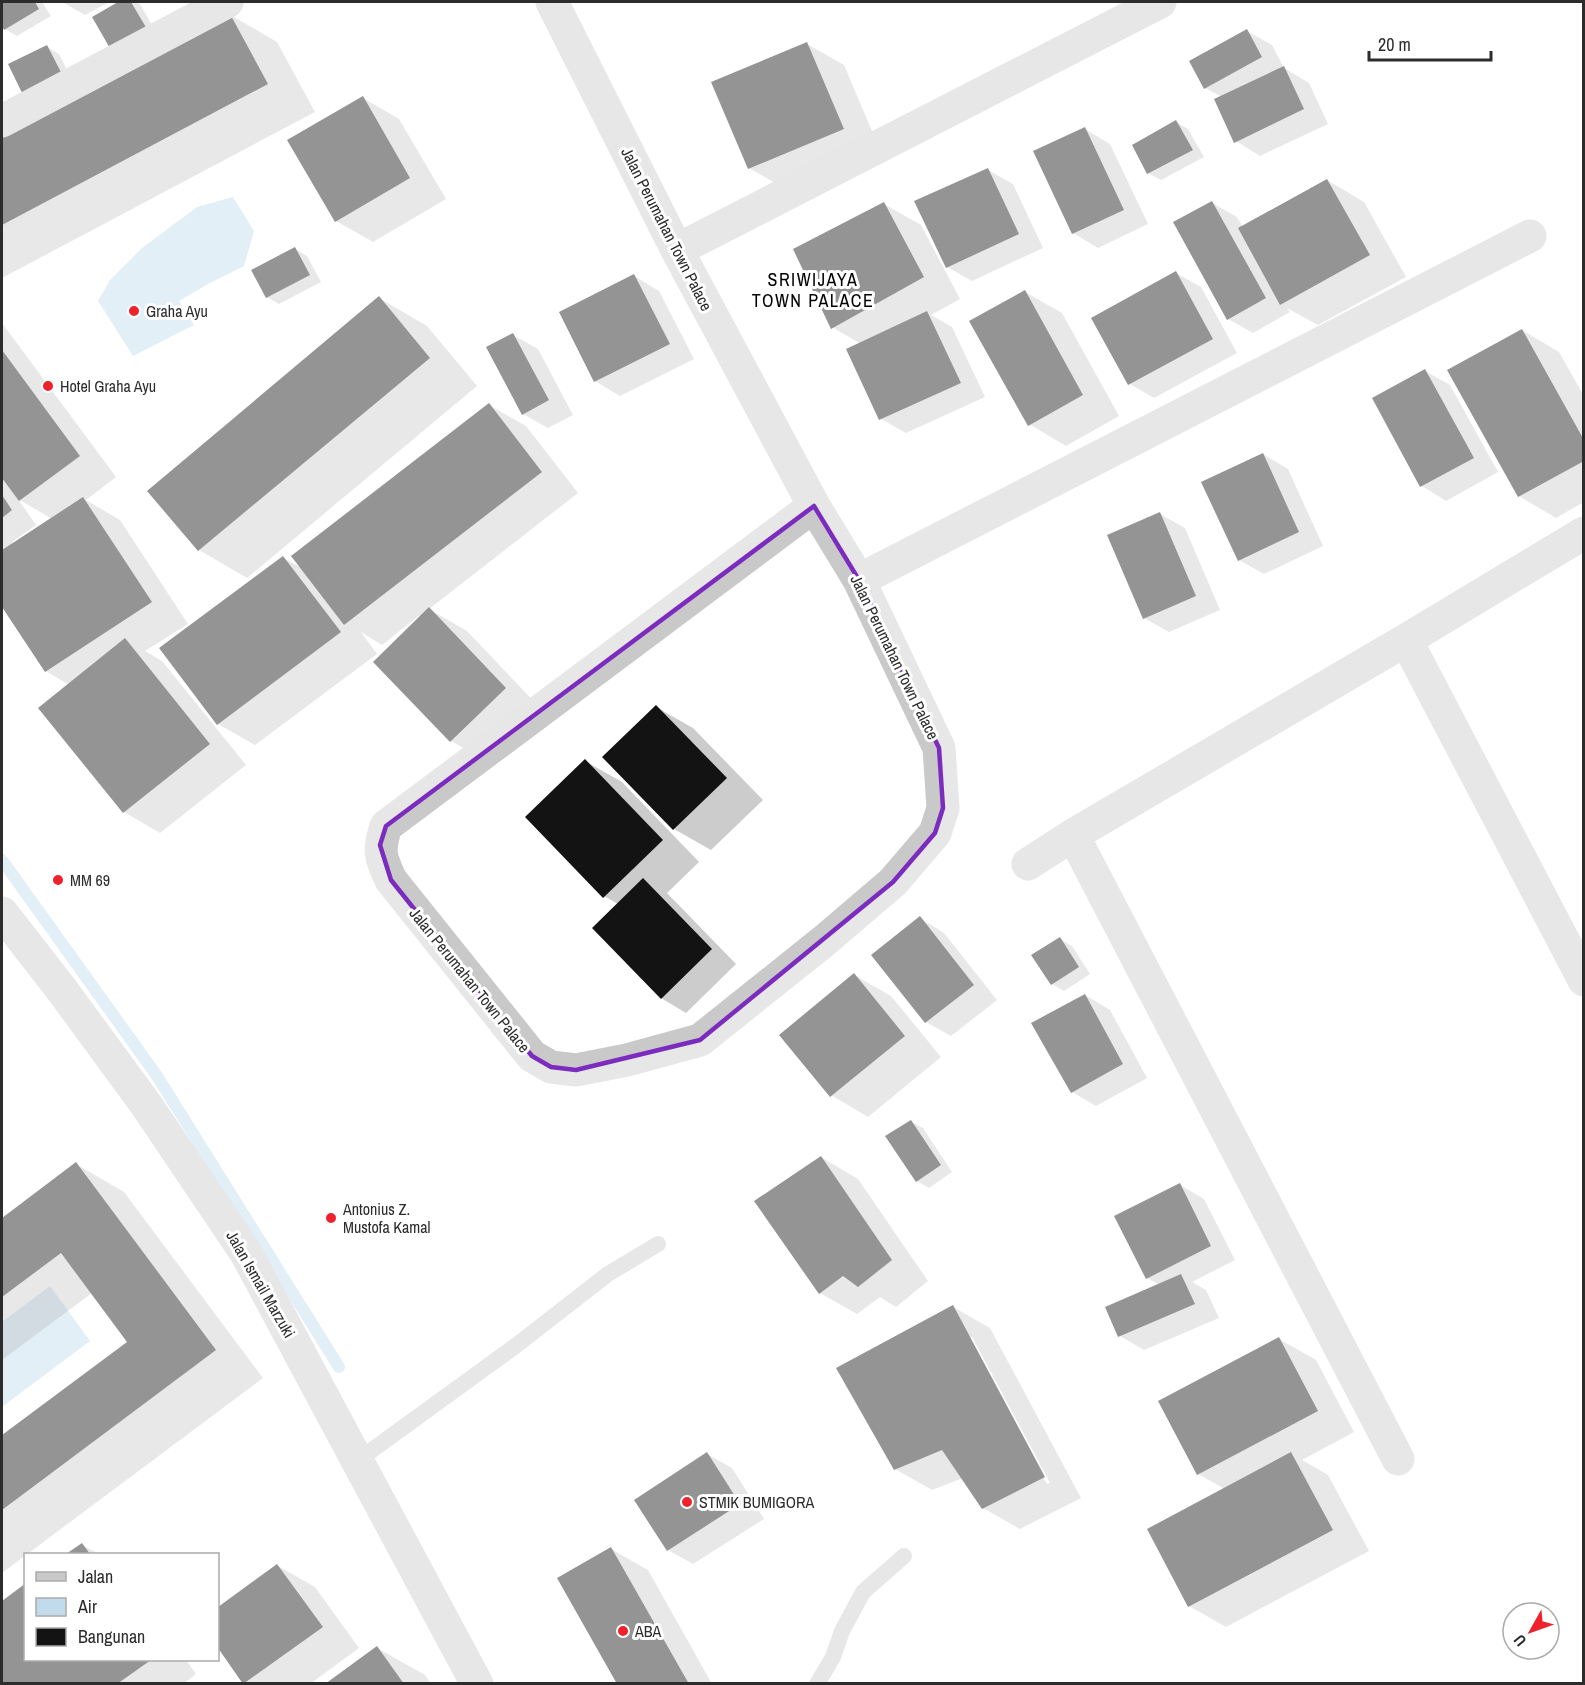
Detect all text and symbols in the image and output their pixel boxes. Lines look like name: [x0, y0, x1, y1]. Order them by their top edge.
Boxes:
scale bar: [1369, 24, 1490, 62]
text: 20 m: [1378, 32, 1411, 57]
street label: Jalan Perumahan Town Palace: [616, 144, 718, 314]
district label: SRIWIJAYA TOWN PALACE: [752, 267, 874, 313]
place label: Graha Ayu: [146, 300, 208, 322]
marker: Graha Ayu: [127, 304, 141, 318]
place label: Hotel Graha Ayu: [60, 375, 156, 397]
marker: Hotel Graha Ayu: [41, 379, 55, 393]
street label: Jalan Perumahan Town Palace: [846, 571, 944, 743]
place label: MM 69: [70, 869, 110, 891]
marker: MM 69: [51, 873, 65, 887]
street label: Jalan Perumahan Town Palace: [405, 903, 535, 1057]
place label: Antonius Z. Mustofa Kamal: [342, 1198, 431, 1238]
marker: Antonius Z. Mustofa Kamal: [324, 1211, 338, 1225]
street label: Jalan Ismail Marzuki: [221, 1226, 301, 1342]
place label: STMIK BUMIGORA: [699, 1491, 814, 1513]
marker: STMIK BUMIGORA: [680, 1495, 694, 1509]
legend: [24, 1553, 219, 1661]
text: Jalan: [78, 1564, 113, 1589]
text: Air: [77, 1594, 97, 1619]
north arrow: [1501, 1601, 1561, 1661]
place label: ABA: [634, 1620, 662, 1642]
text: Bangunan: [78, 1624, 145, 1649]
marker: ABA: [616, 1624, 630, 1638]
text: U: [1508, 1630, 1531, 1651]

